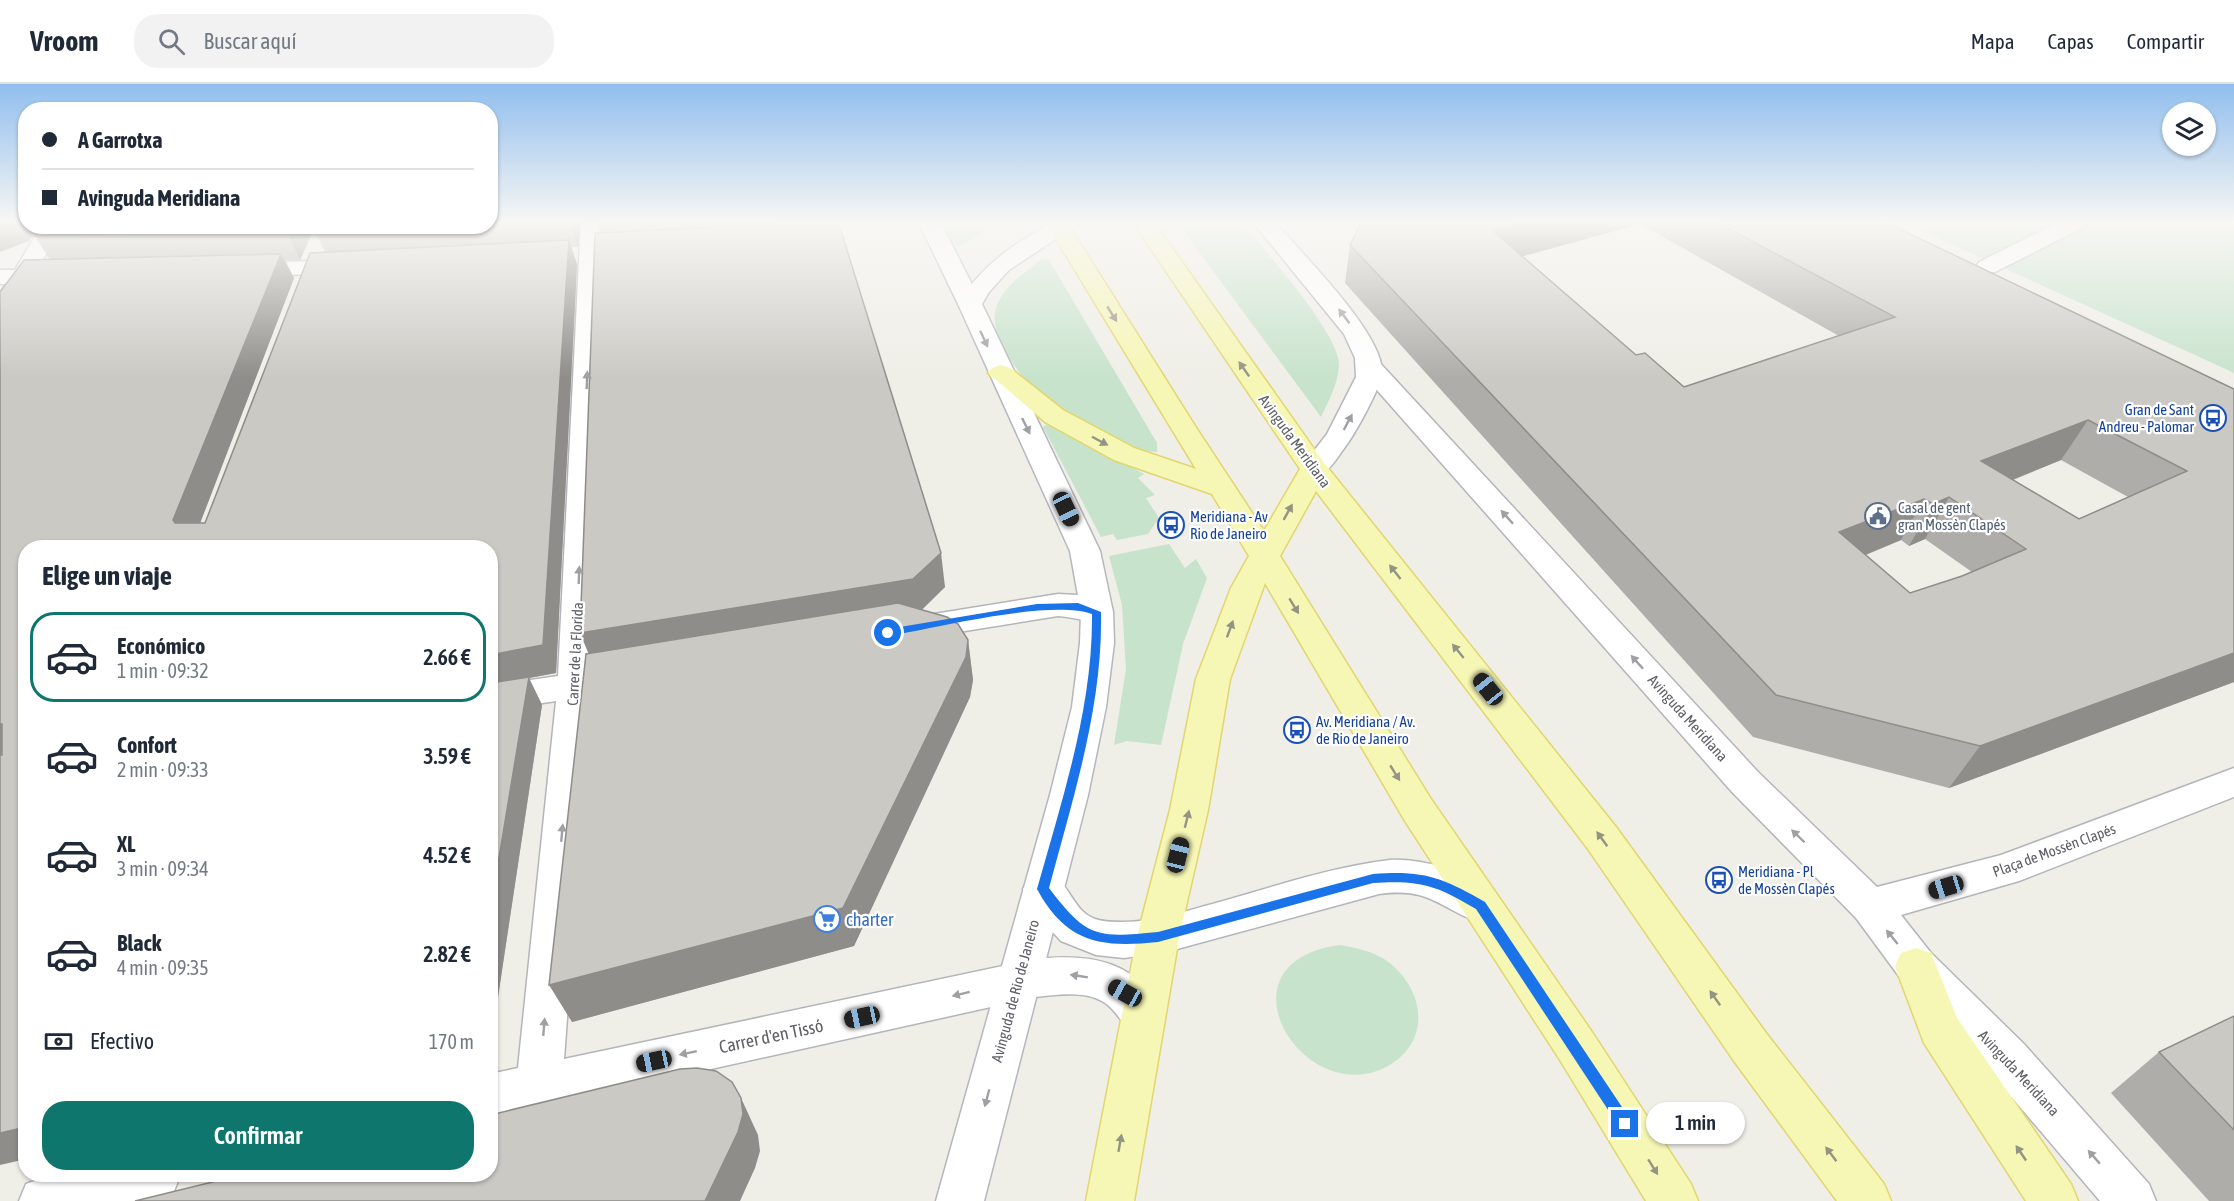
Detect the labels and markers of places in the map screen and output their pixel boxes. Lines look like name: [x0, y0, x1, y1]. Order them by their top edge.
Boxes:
place label: Gran de Sant Andreu - Palomar: [2099, 401, 2195, 435]
bus stop icon: Gran de Sant Andreu - Palomar: [2198, 403, 2228, 433]
place label: Casal de gent gran Mossèn Clapés: [1898, 499, 2006, 533]
public building icon: Casal de gent gran Mossèn Clapés: [1863, 501, 1893, 531]
place label: Meridiana - Av Rio de Janeiro: [1190, 508, 1268, 542]
bus stop icon: Meridiana - Av Rio de Janeiro: [1156, 510, 1186, 540]
place label: Av. Meridiana / Av. de Rio de Janeiro: [1316, 713, 1416, 747]
bus stop icon: Av. Meridiana / Av. de Rio de Janeiro: [1282, 715, 1312, 745]
place label: Meridiana - Pl de Mossèn Clapés: [1738, 863, 1835, 897]
bus stop icon: Meridiana - Pl de Mossèn Clapés: [1704, 865, 1734, 895]
supermarket icon: charter: [812, 904, 842, 934]
place label: charter: [846, 909, 894, 930]

